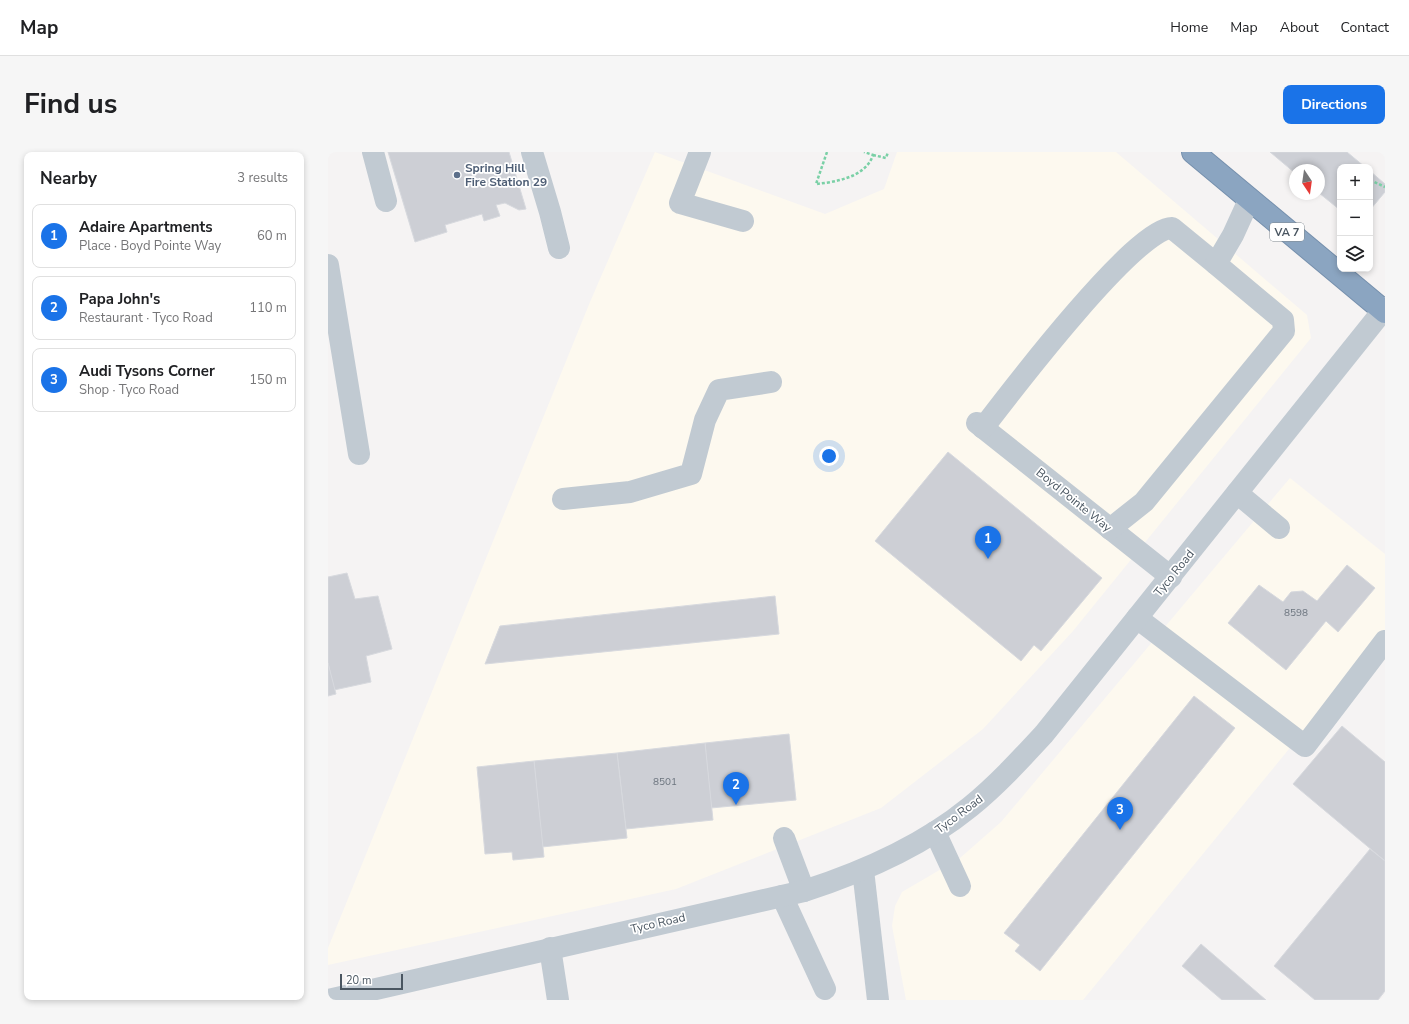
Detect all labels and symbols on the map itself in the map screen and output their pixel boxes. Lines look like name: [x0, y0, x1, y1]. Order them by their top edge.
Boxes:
place label: Spring Hill Fire Station 29: [465, 160, 547, 190]
north arrow: [1289, 164, 1325, 200]
marker: Spring Hill Fire Station 29: [452, 170, 462, 180]
road number: VA 7: [1270, 223, 1304, 241]
your location: [819, 446, 839, 466]
street label: Boyd Pointe Way: [1033, 464, 1116, 536]
pin: 1: [975, 526, 1001, 559]
street label: Tyco Road: [1150, 546, 1198, 600]
house number: 8598: [1284, 606, 1308, 620]
pin: 2: [723, 772, 749, 805]
house number: 8501: [653, 775, 677, 789]
street label: Tyco Road: [932, 791, 986, 837]
pin: 3: [1107, 797, 1133, 830]
street label: Tyco Road: [629, 909, 687, 937]
scale bar: [340, 972, 403, 991]

